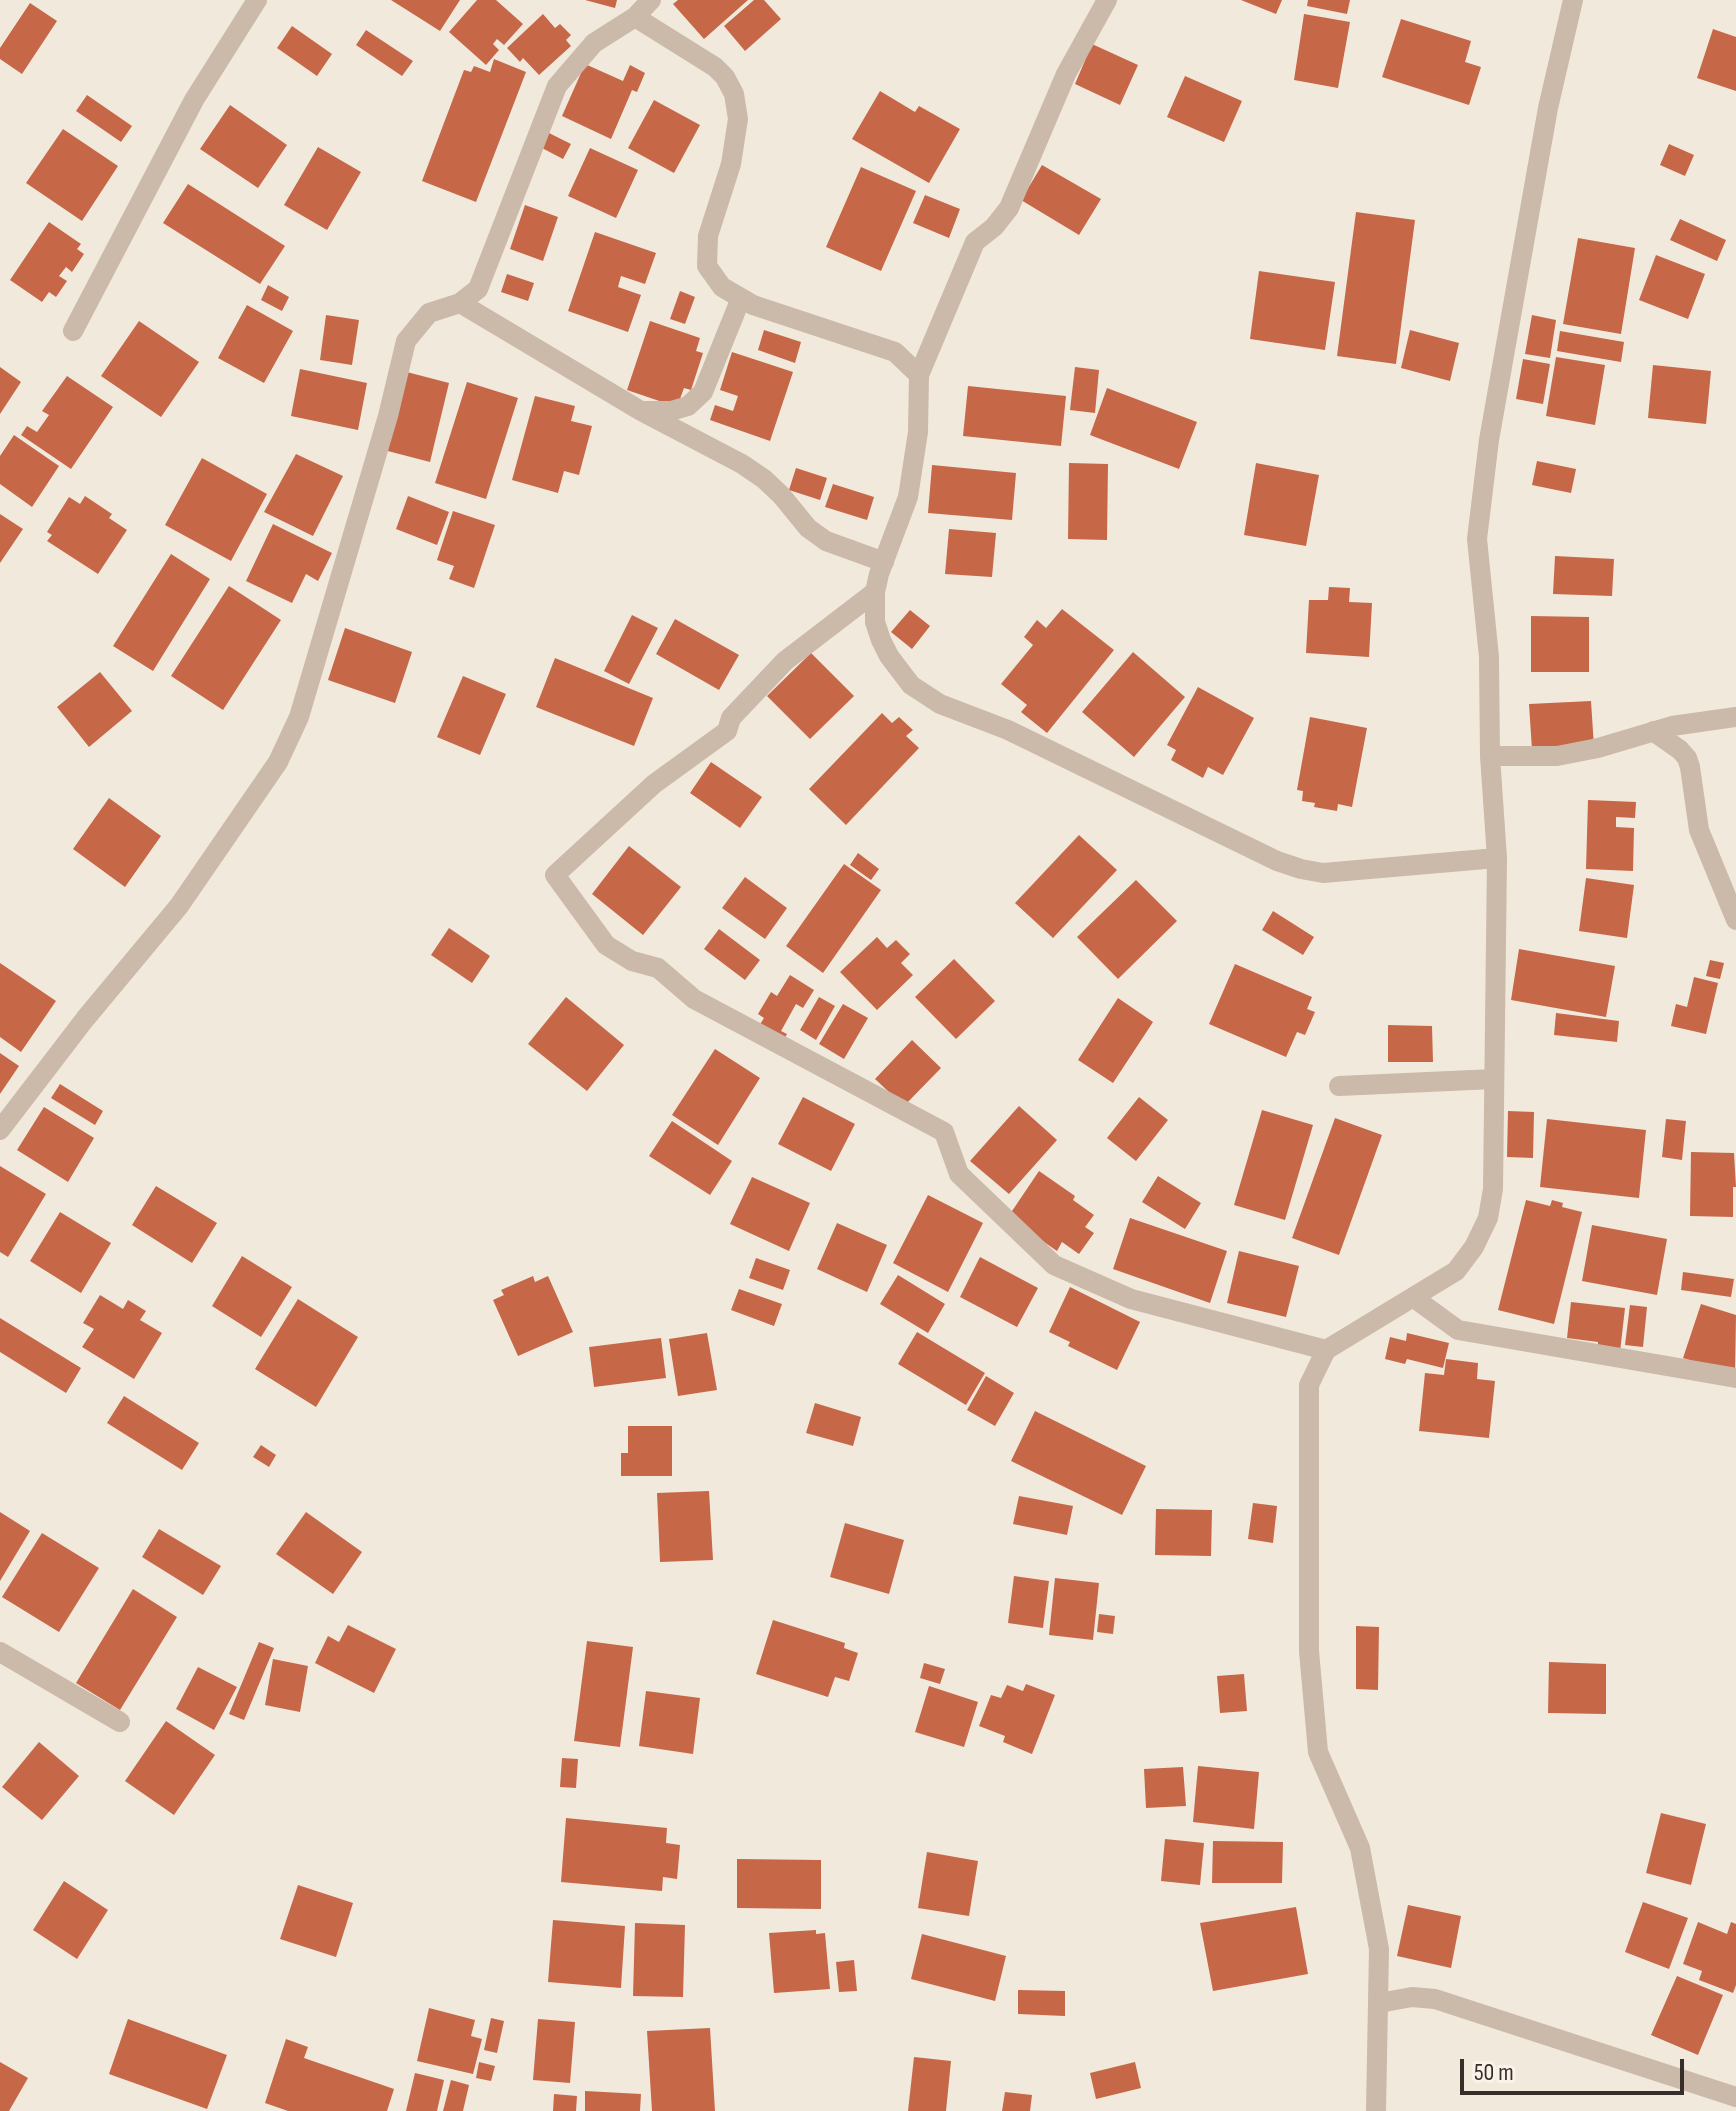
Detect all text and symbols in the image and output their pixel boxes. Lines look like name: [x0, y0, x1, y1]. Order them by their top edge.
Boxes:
scale bar: [1464, 2043, 1688, 2093]
text: 50 m: [1474, 2058, 1514, 2087]

